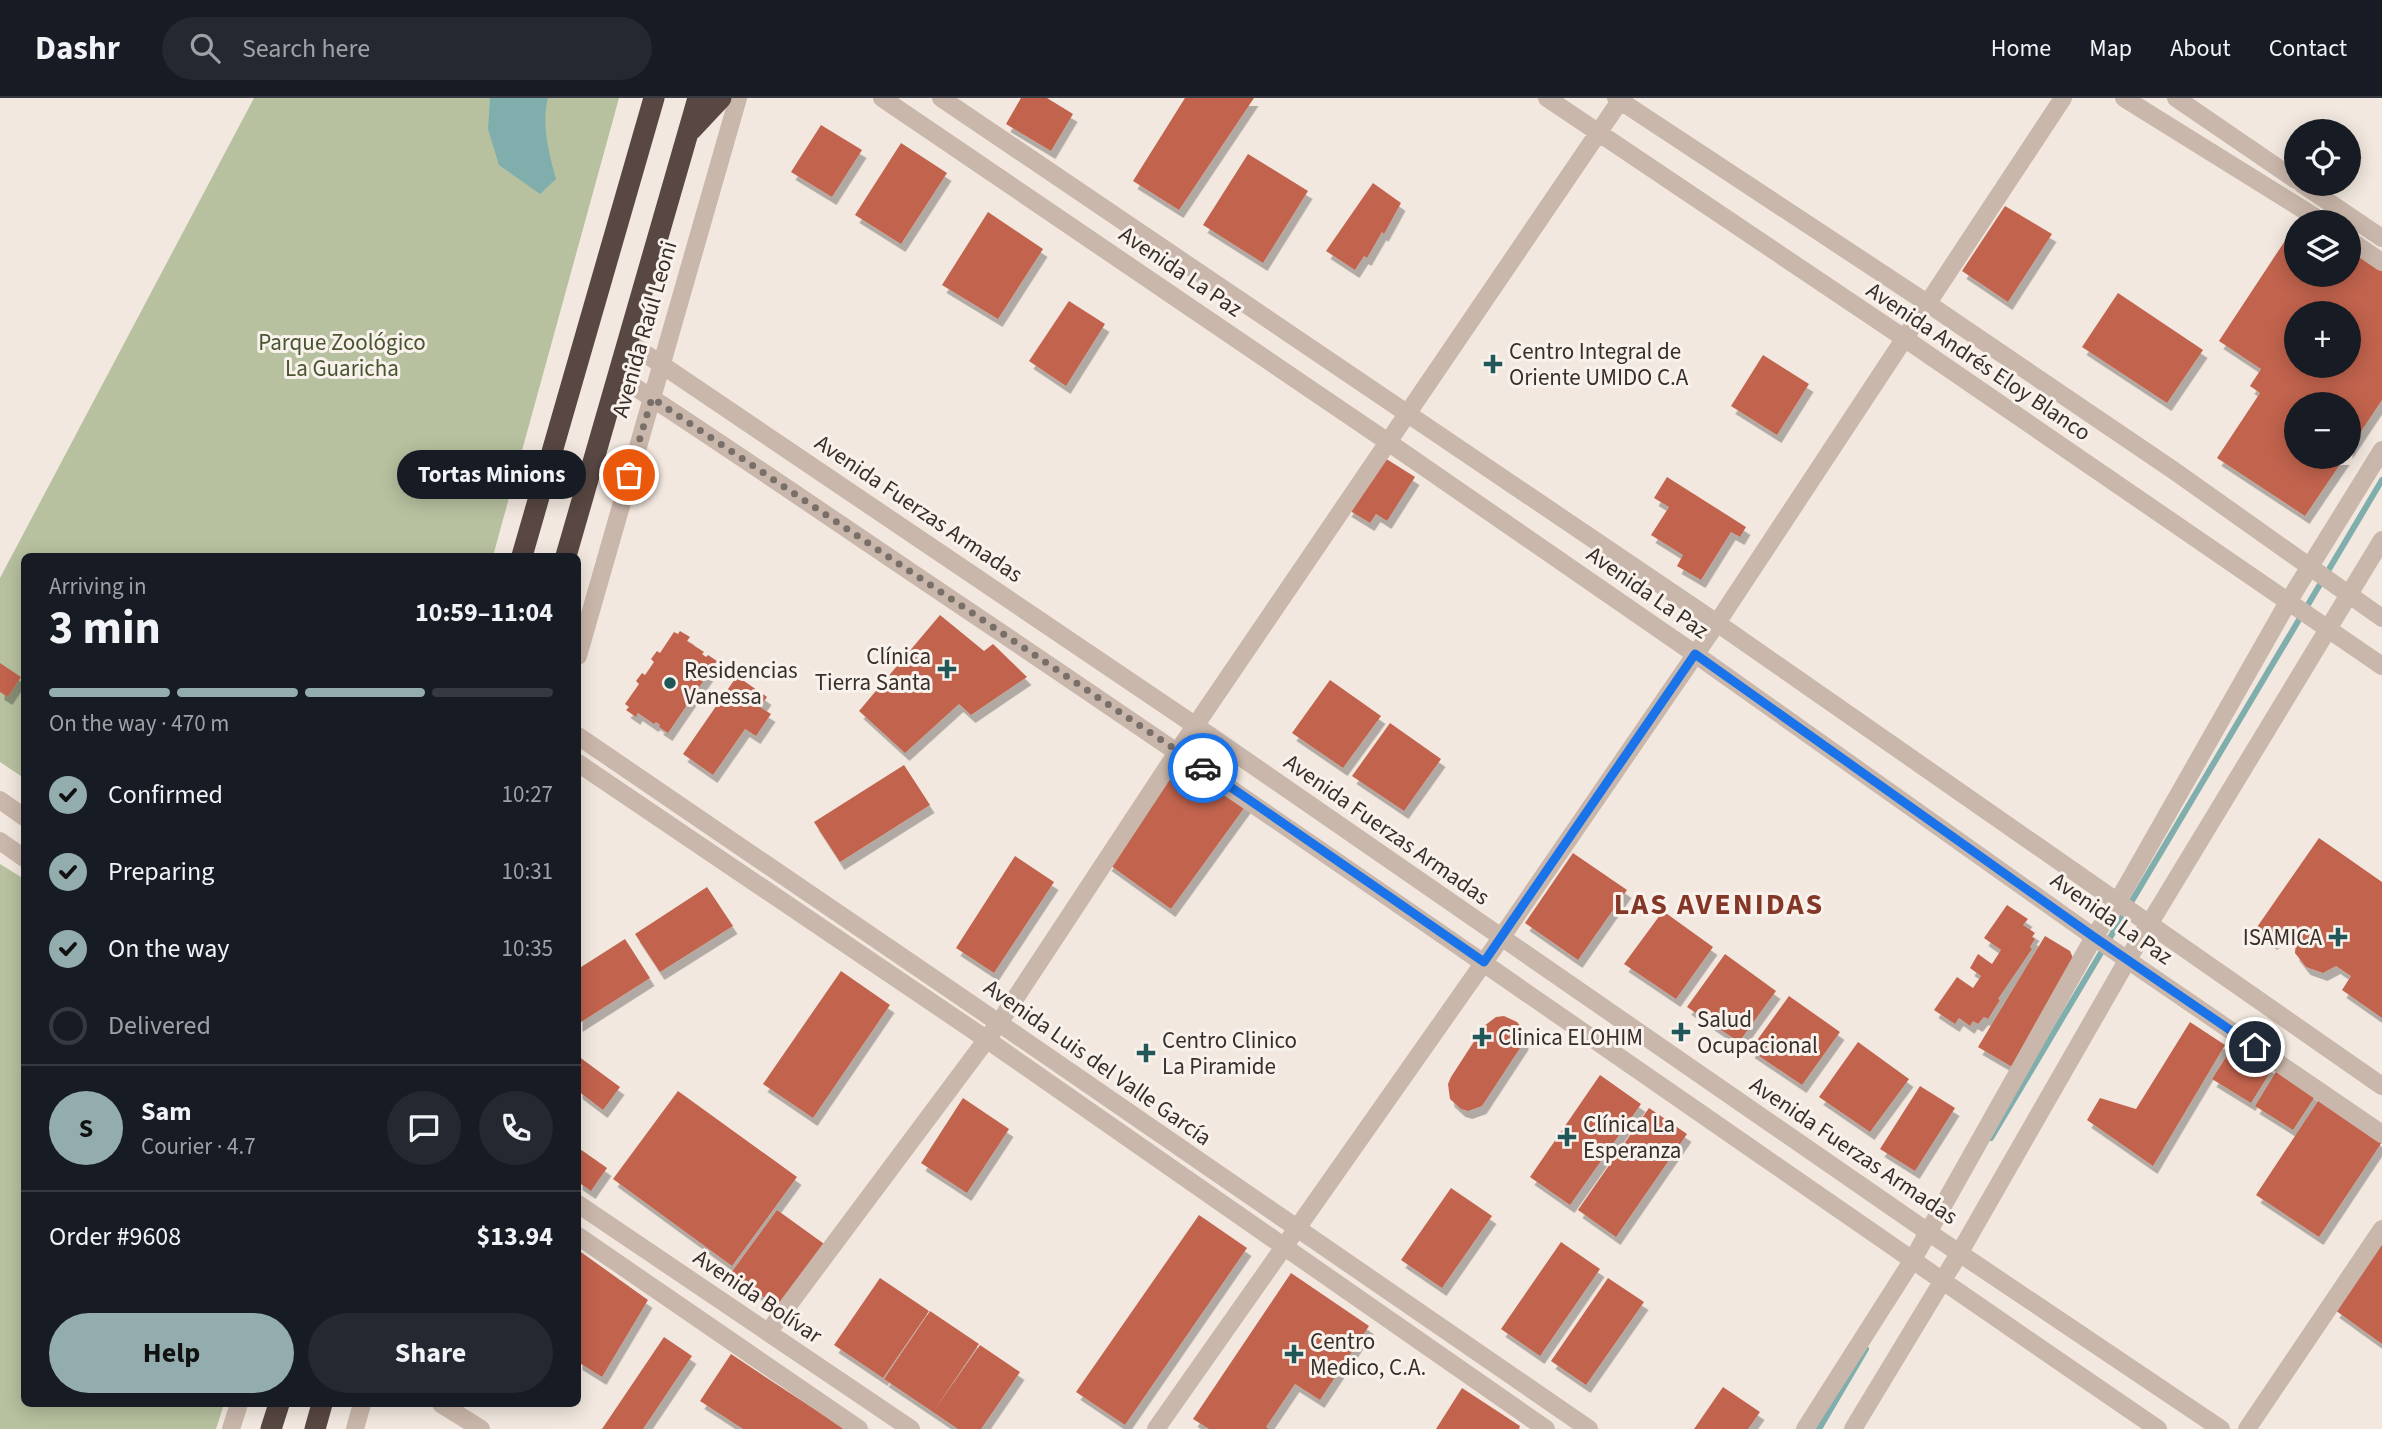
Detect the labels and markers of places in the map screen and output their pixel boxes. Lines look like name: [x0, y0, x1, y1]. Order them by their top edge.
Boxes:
place label: Centro Integral de Oriente UMIDO C.A: [1509, 335, 1689, 394]
marker: Centro Integral de Oriente UMIDO C.A: [1483, 354, 1503, 374]
pin: [599, 445, 659, 505]
callout: Tortas Minions: [398, 450, 587, 500]
place label: Clínica Tierra Santa: [815, 640, 931, 699]
place label: Residencias Vanessa: [684, 654, 798, 713]
marker: Clínica Tierra Santa: [937, 659, 957, 679]
marker: Residencias Vanessa: [662, 675, 678, 691]
place label: ISAMICA: [2243, 921, 2323, 954]
marker: ISAMICA: [2328, 927, 2348, 947]
place label: Salud Ocupacional: [1697, 1003, 1818, 1062]
pin: [2225, 1017, 2285, 1077]
place label: Clinica ELOHIM: [1498, 1021, 1643, 1054]
marker: Salud Ocupacional: [1671, 1022, 1691, 1042]
place label: Centro Clinico La Piramide: [1162, 1024, 1297, 1083]
marker: Clinica ELOHIM: [1472, 1027, 1492, 1047]
marker: Centro Clinico La Piramide: [1136, 1043, 1156, 1063]
place label: Clínica La Esperanza: [1583, 1108, 1681, 1167]
marker: Clínica La Esperanza: [1557, 1127, 1577, 1147]
place label: Centro Medico, C.A.: [1310, 1325, 1426, 1384]
marker: Centro Medico, C.A.: [1284, 1344, 1304, 1364]

